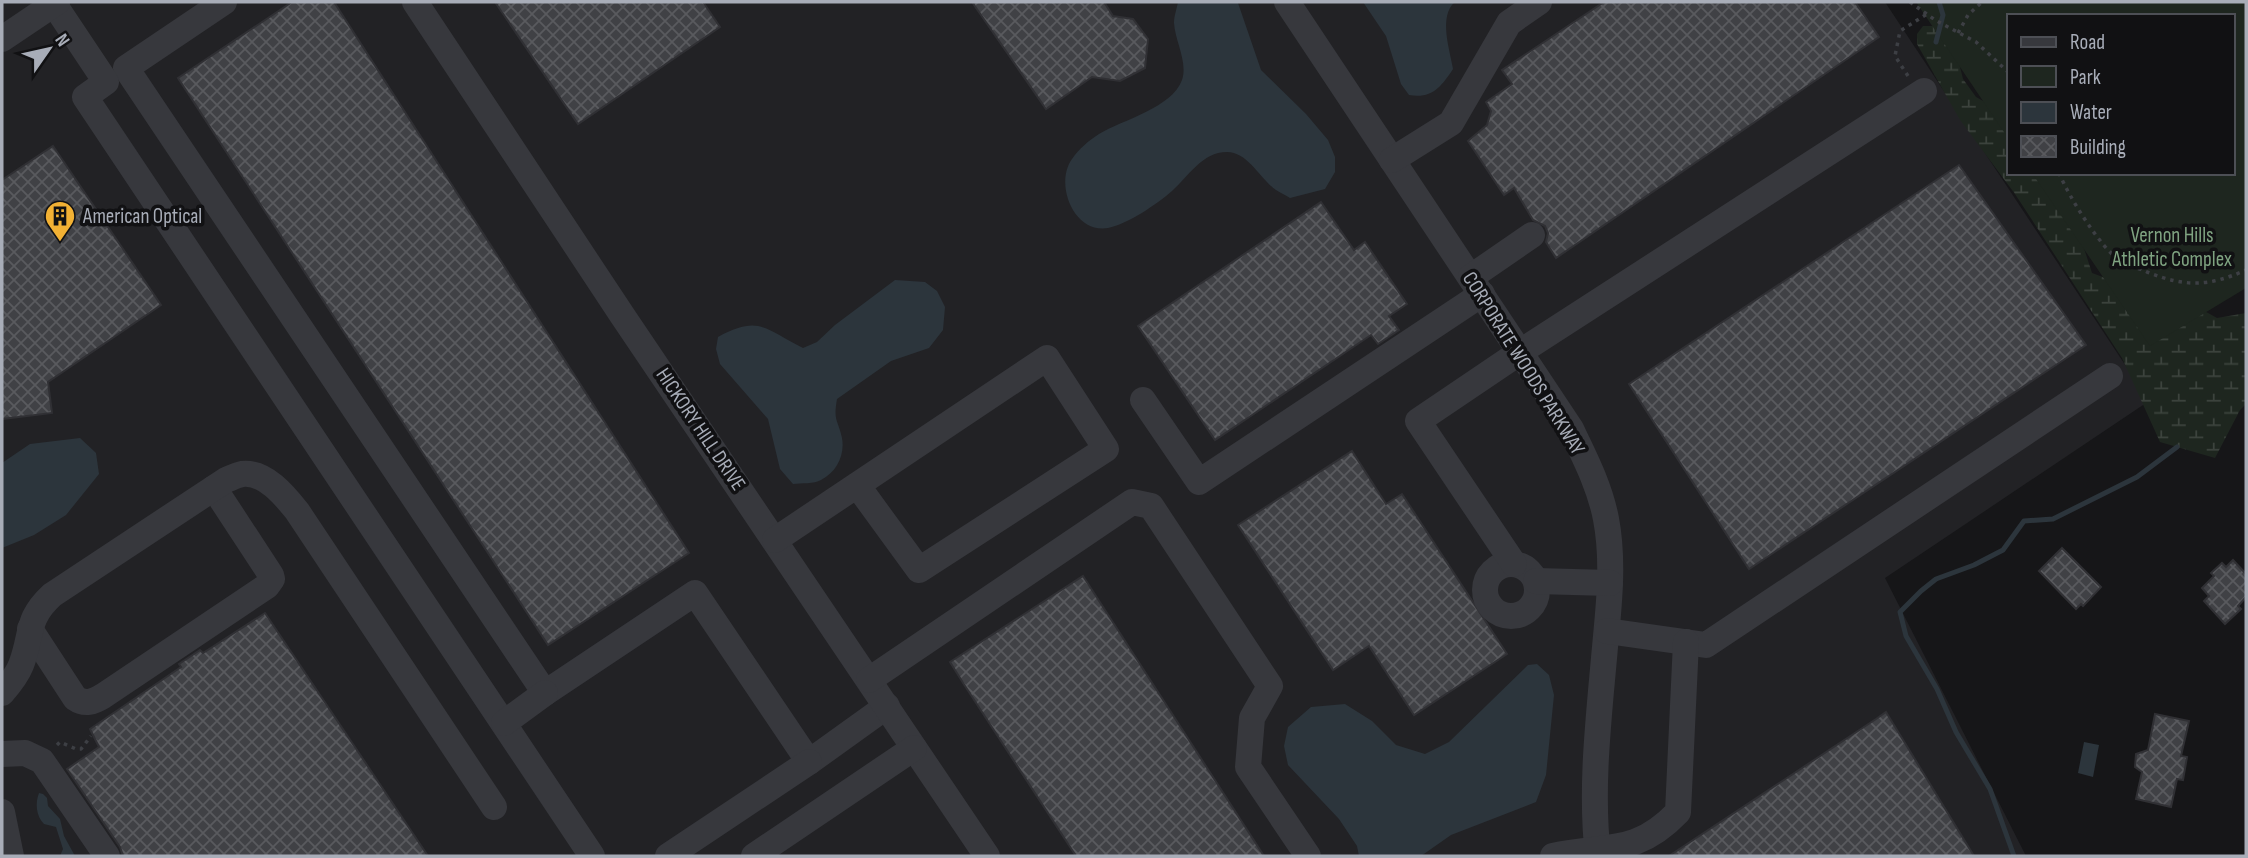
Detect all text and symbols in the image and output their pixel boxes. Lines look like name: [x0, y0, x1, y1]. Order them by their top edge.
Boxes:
north arrow: [14, 14, 84, 84]
legend: [2007, 14, 2234, 175]
text: N: [49, 30, 74, 51]
text: Road: [2070, 30, 2105, 55]
text: Park: [2070, 65, 2101, 90]
text: Water: [2070, 100, 2112, 125]
text: Building: [2070, 135, 2126, 160]
building icon: American Optical: [43, 199, 77, 243]
place label: American Optical: [82, 204, 202, 229]
park label: Vernon Hills Athletic Complex: [2111, 223, 2232, 272]
street label: CORPORATE WOODS PARKWAY: [1457, 267, 1590, 460]
street label: HICKORY HILL DRIVE: [650, 363, 751, 495]

